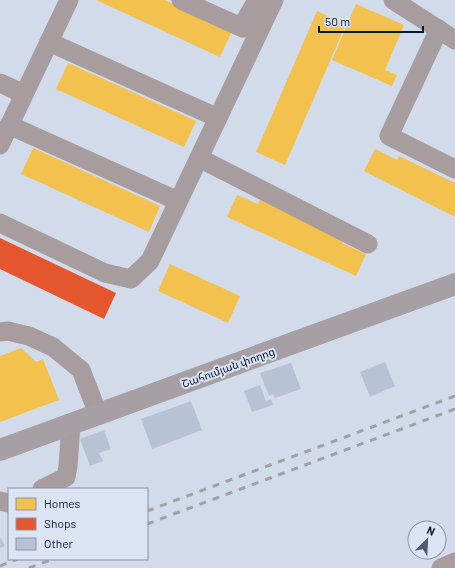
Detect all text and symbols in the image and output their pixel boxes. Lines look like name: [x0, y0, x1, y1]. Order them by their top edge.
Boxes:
scale bar: [319, 8, 423, 34]
text: 50 m: [325, 14, 350, 28]
street label: Շահումյան փողոց: [180, 344, 277, 391]
legend: [8, 488, 148, 560]
text: Homes: [44, 496, 81, 510]
text: Shops: [44, 516, 77, 530]
north arrow: [407, 520, 447, 560]
text: N: [425, 523, 437, 538]
text: Other: [44, 536, 74, 550]

